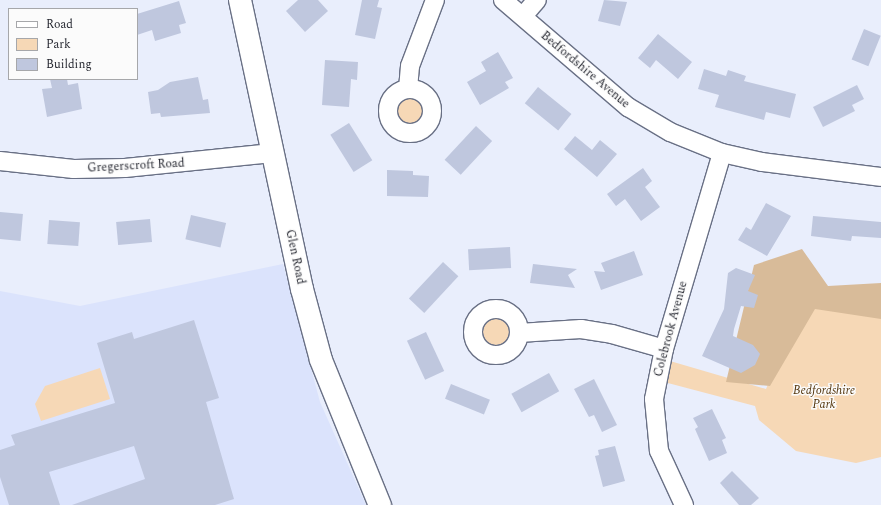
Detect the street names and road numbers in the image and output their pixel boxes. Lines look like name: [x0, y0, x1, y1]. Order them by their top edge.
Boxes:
street label: Bedfordshire Avenue: [538, 29, 632, 111]
street label: Gregerscroft Road: [87, 156, 185, 176]
street label: Glen Road: [282, 228, 308, 286]
street label: Colebrook Avenue: [651, 280, 691, 378]

